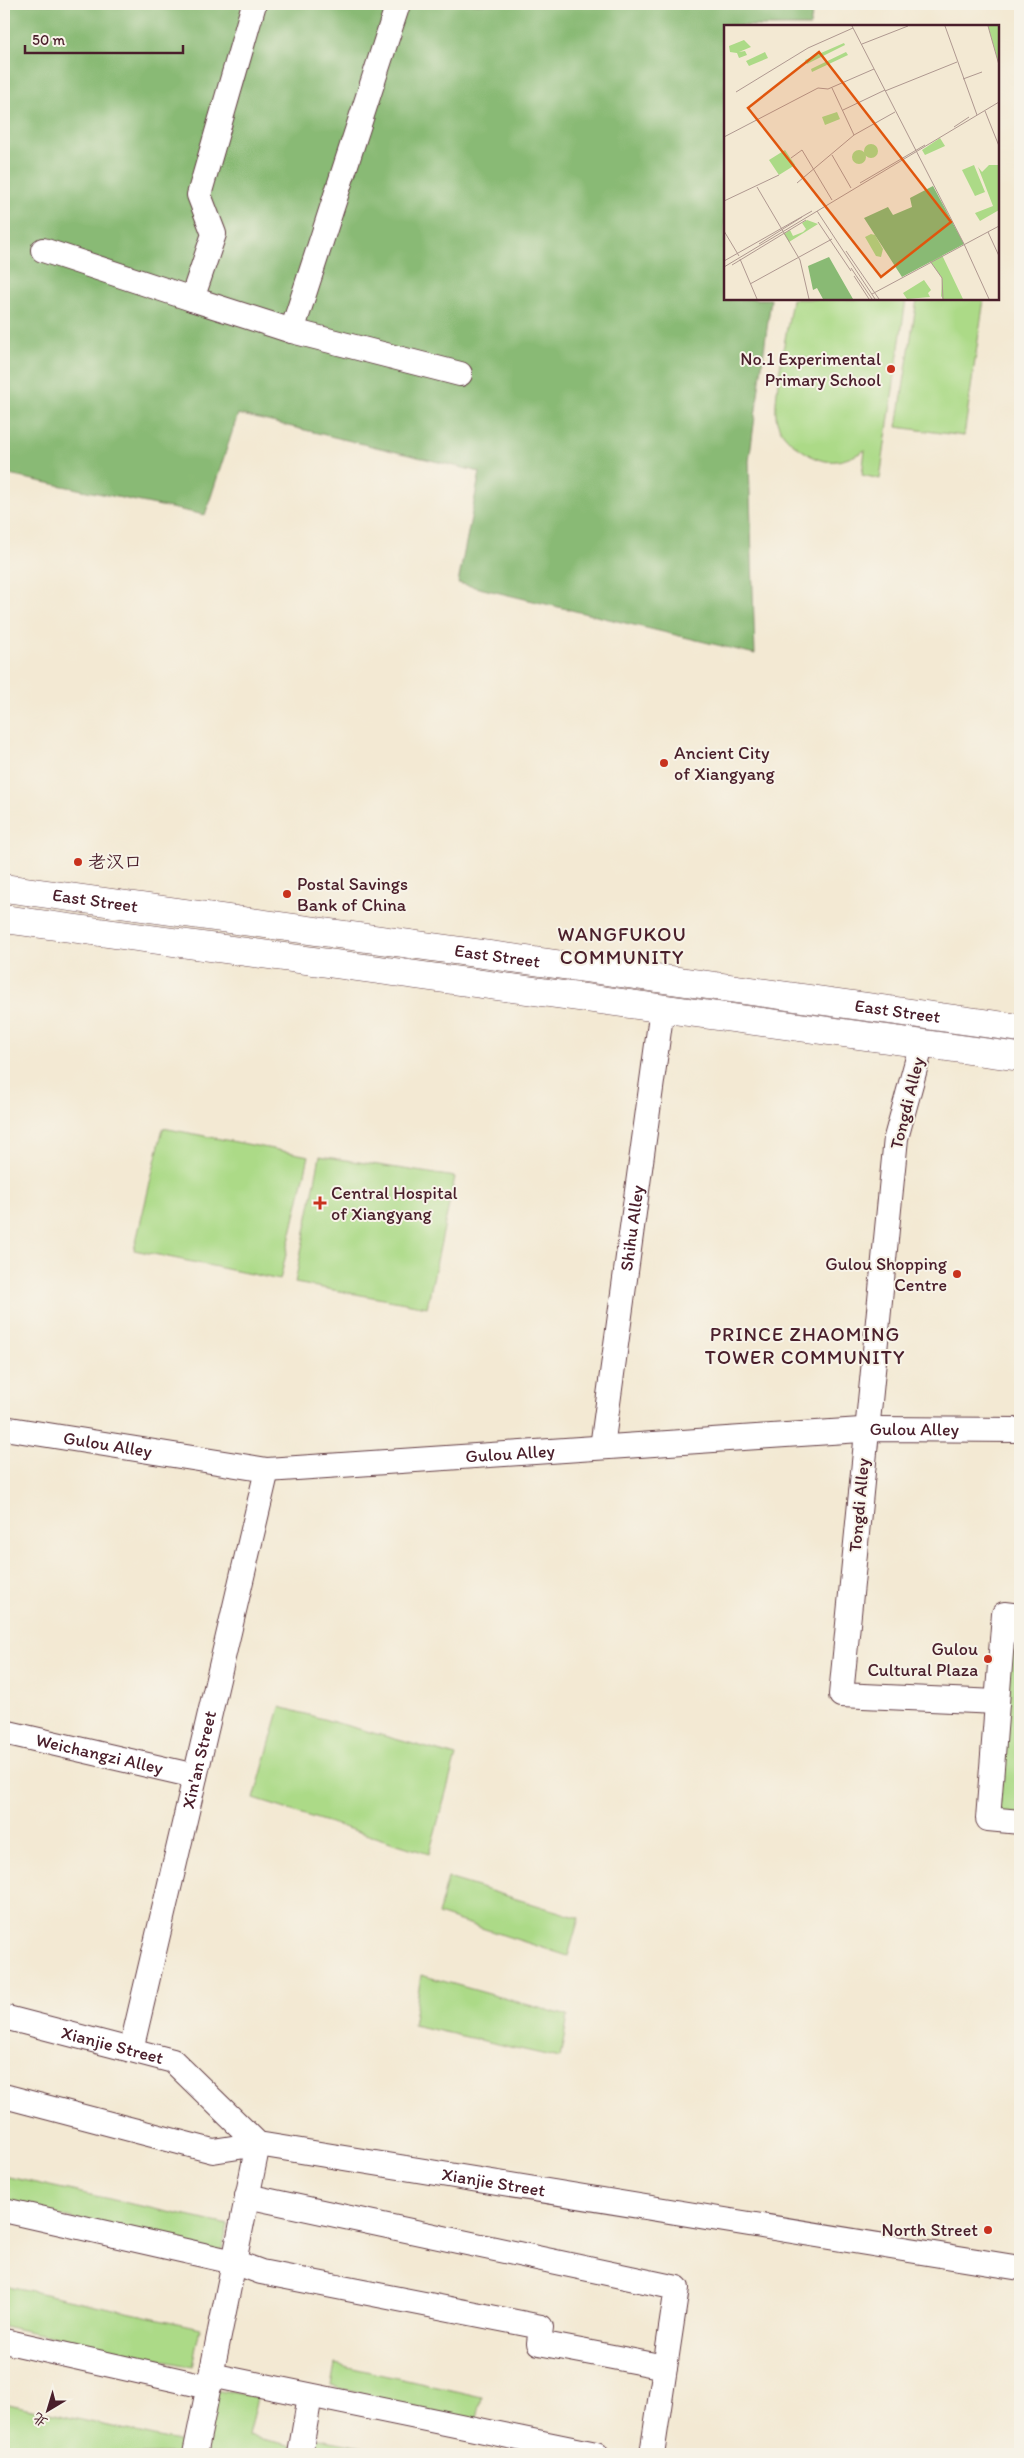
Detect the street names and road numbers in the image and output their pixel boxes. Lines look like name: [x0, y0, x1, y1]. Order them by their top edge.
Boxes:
street label: East Street: [51, 884, 140, 917]
street label: East Street: [453, 939, 542, 973]
street label: East Street: [853, 994, 942, 1028]
street label: Tongdi Alley: [885, 1054, 929, 1151]
street label: Shihu Alley: [615, 1183, 649, 1272]
street label: Gulou Alley: [869, 1418, 960, 1441]
street label: Gulou Alley: [62, 1427, 154, 1463]
street label: Gulou Alley: [465, 1440, 556, 1468]
street label: Tongdi Alley: [844, 1457, 874, 1553]
street label: Xin'an Street: [177, 1708, 221, 1811]
street label: Weichangzi Alley: [34, 1729, 166, 1779]
street label: Xianjie Street: [59, 2021, 166, 2069]
street label: Xianjie Street: [440, 2163, 547, 2202]

